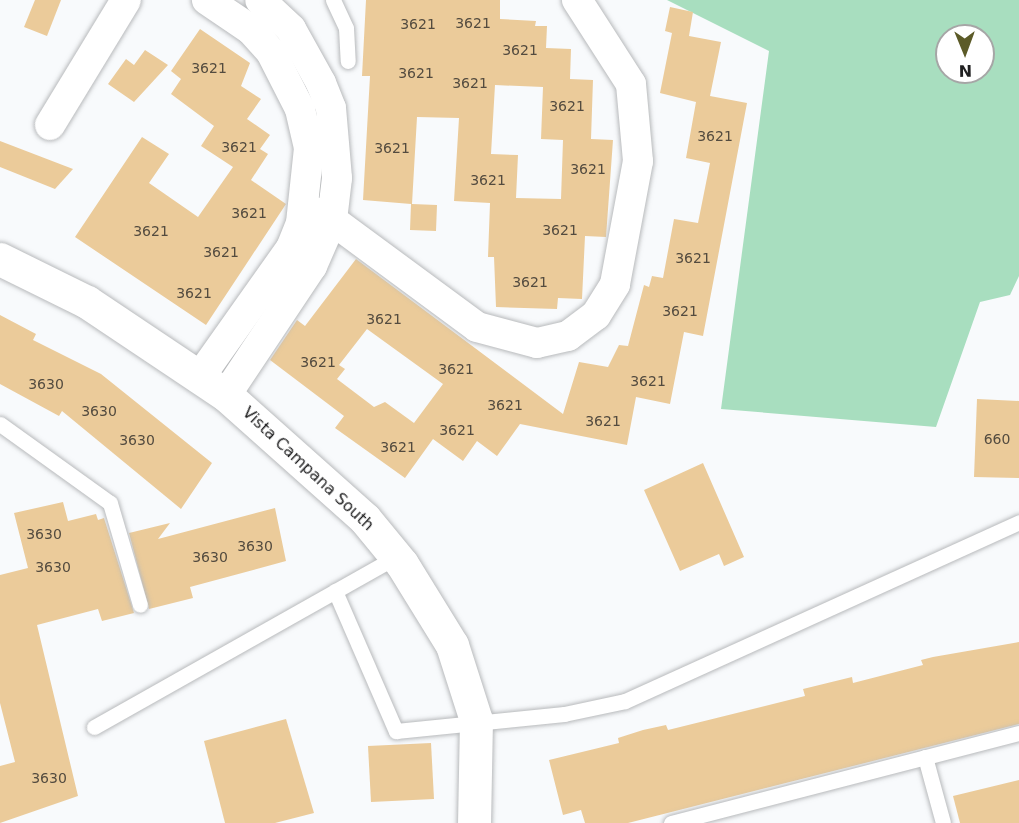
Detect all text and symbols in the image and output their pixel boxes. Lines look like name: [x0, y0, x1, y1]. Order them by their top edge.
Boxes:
house number: 3621: [455, 15, 491, 31]
house number: 3621: [400, 16, 436, 32]
north arrow: [935, 24, 995, 84]
house number: 3621: [502, 42, 538, 58]
house number: 3621: [191, 60, 227, 76]
text: N: [958, 61, 972, 80]
house number: 3621: [398, 65, 434, 81]
house number: 3621: [452, 75, 488, 91]
house number: 3621: [549, 98, 585, 114]
house number: 3621: [697, 128, 733, 144]
house number: 3621: [221, 139, 257, 155]
house number: 3621: [374, 140, 410, 156]
house number: 3621: [570, 161, 606, 177]
house number: 3621: [470, 172, 506, 188]
house number: 3621: [231, 205, 267, 221]
house number: 3621: [542, 222, 578, 238]
house number: 3621: [133, 223, 169, 239]
house number: 3621: [203, 244, 239, 260]
house number: 3621: [675, 250, 711, 266]
house number: 3621: [512, 274, 548, 290]
house number: 3621: [176, 285, 212, 301]
house number: 3621: [662, 303, 698, 319]
house number: 3621: [366, 311, 402, 327]
house number: 3621: [300, 354, 336, 370]
house number: 3621: [438, 361, 474, 377]
house number: 3621: [630, 373, 666, 389]
house number: 3630: [28, 376, 64, 392]
house number: 3621: [487, 397, 523, 413]
house number: 3630: [81, 403, 117, 419]
street label: Vista Campana South: [238, 403, 378, 535]
house number: 3621: [585, 413, 621, 429]
house number: 3621: [439, 422, 475, 438]
house number: 660: [984, 431, 1010, 447]
house number: 3630: [119, 432, 155, 448]
house number: 3621: [380, 439, 416, 455]
house number: 3630: [26, 526, 62, 542]
house number: 3630: [237, 538, 273, 554]
house number: 3630: [192, 549, 228, 565]
house number: 3630: [35, 559, 71, 575]
house number: 3630: [31, 770, 67, 786]

